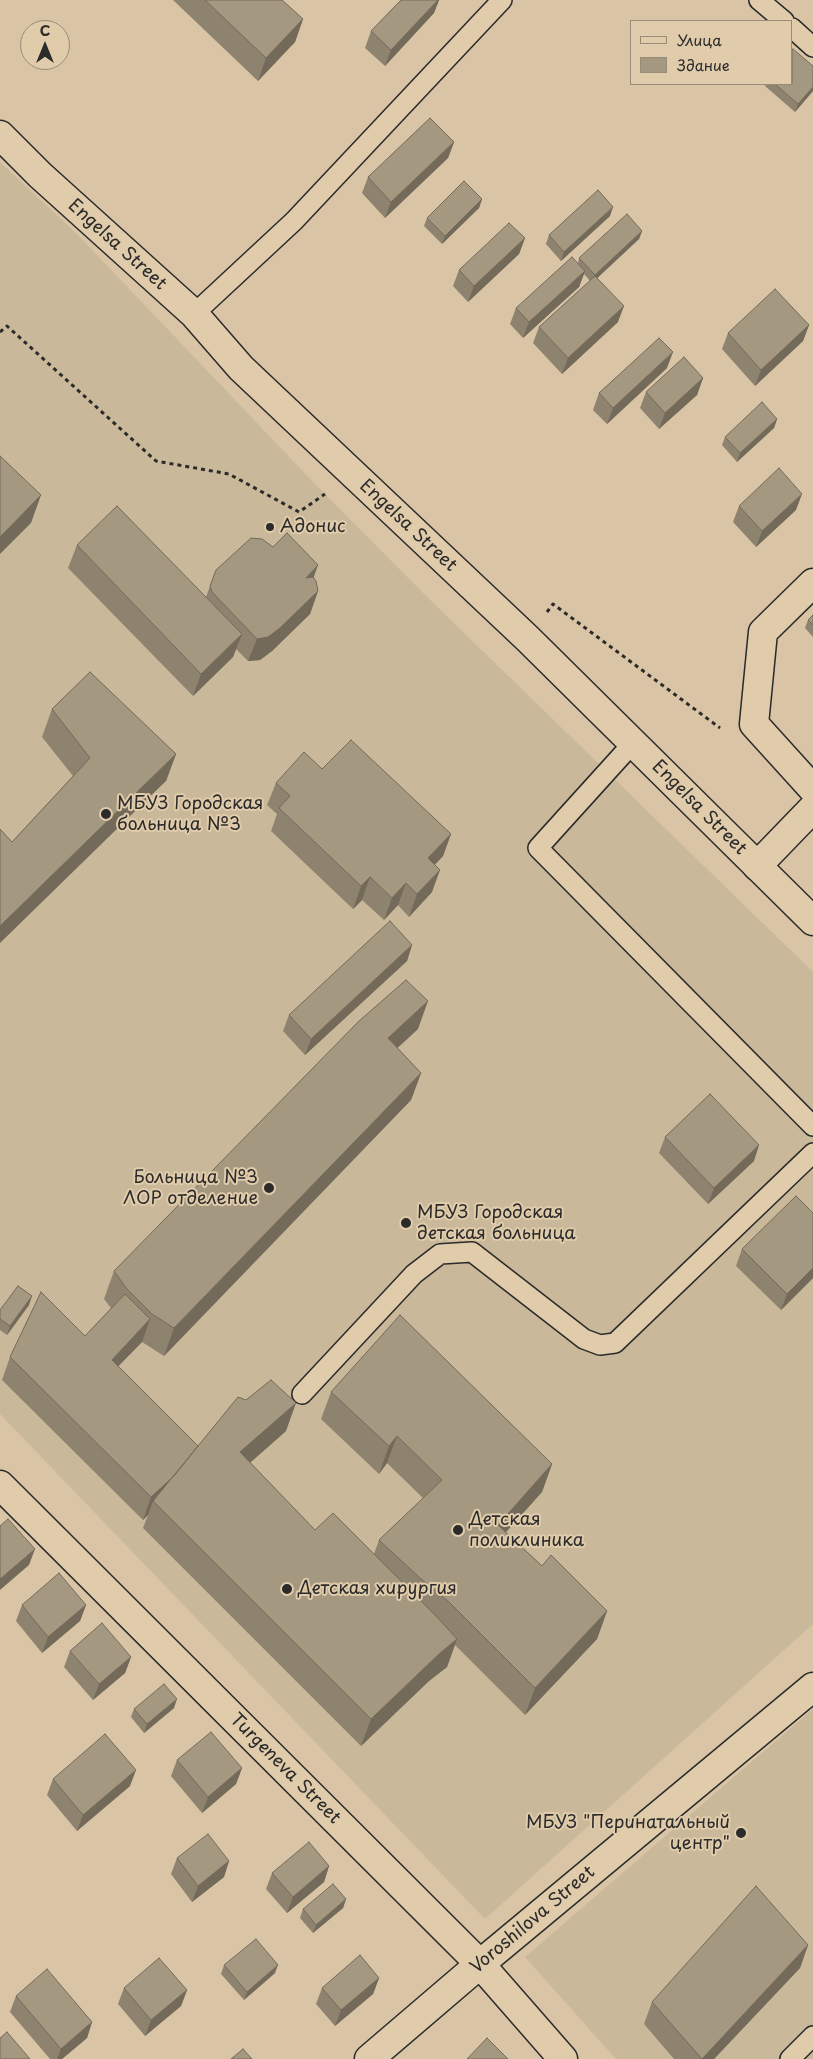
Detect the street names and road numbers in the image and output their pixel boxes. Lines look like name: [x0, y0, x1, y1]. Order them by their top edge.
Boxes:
street label: Engelsa Street: [63, 195, 171, 295]
street label: Engelsa Street: [355, 475, 461, 577]
street label: Engelsa Street: [647, 756, 751, 860]
street label: Turgeneva Street: [225, 1709, 345, 1829]
street label: Voroshilova Street: [466, 1862, 600, 1978]

